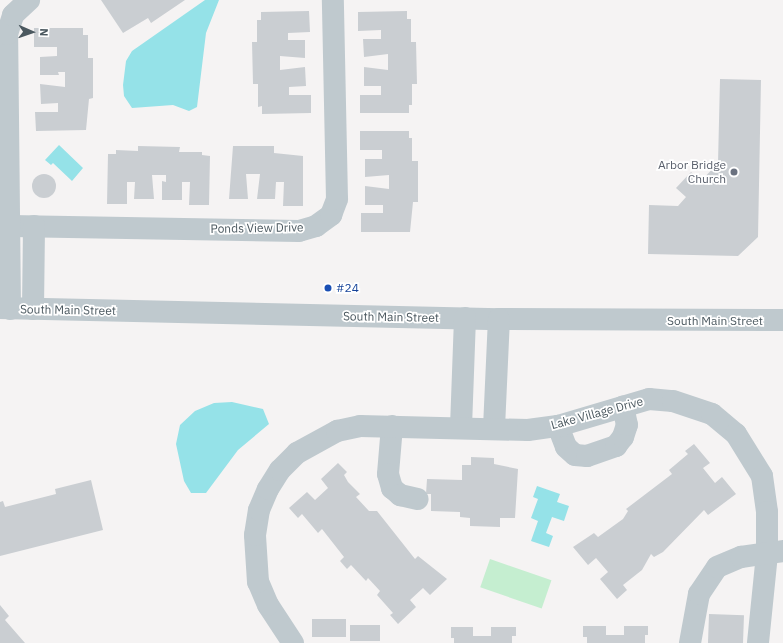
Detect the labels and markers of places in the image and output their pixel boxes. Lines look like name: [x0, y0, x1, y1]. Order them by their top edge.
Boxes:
place label: Arbor Bridge Church: [658, 158, 726, 186]
marker: Arbor Bridge Church: [729, 167, 739, 177]
place label: #24: [336, 281, 359, 295]
marker: #24: [323, 283, 333, 293]

